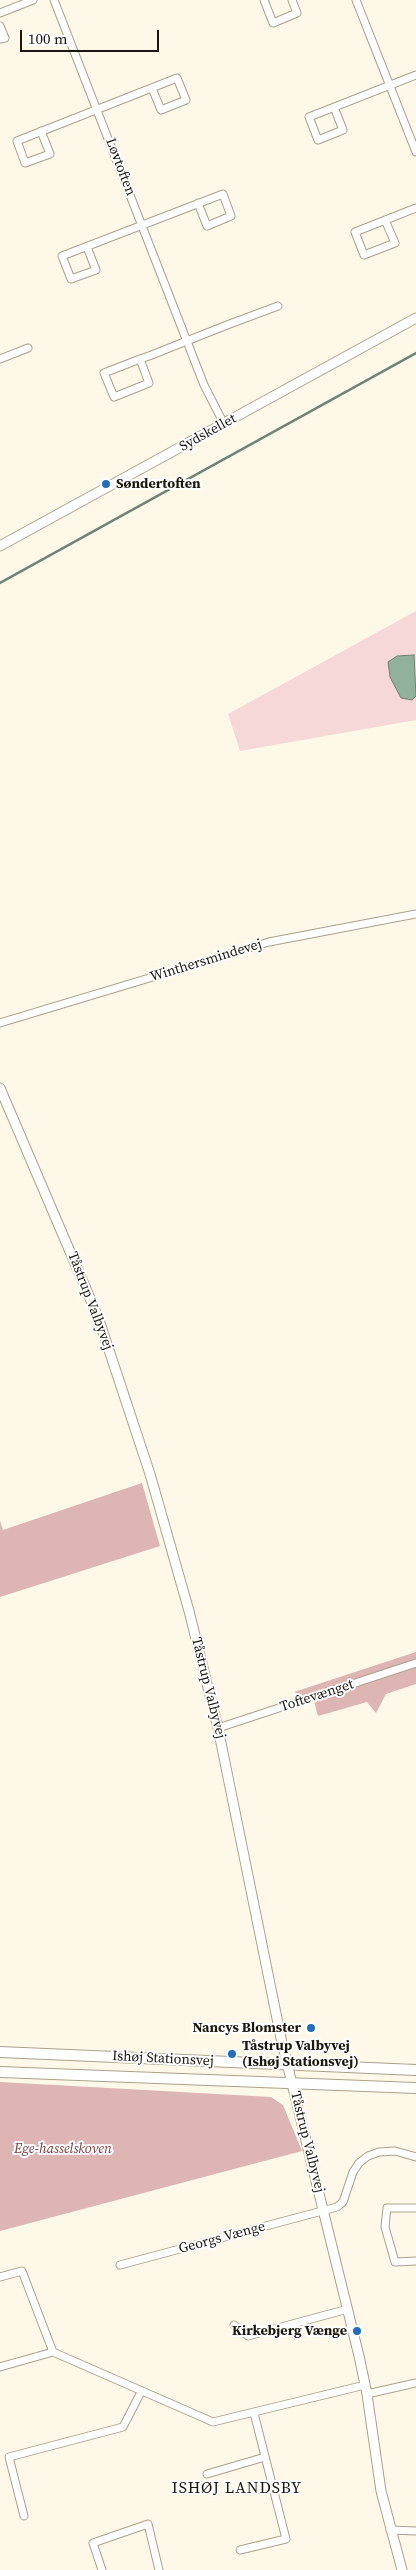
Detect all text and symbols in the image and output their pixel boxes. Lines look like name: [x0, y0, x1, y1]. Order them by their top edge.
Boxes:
scale bar: [22, 20, 161, 52]
text: 100 m: [28, 28, 68, 49]
street label: Løvtoften: [101, 136, 139, 198]
street label: Sydskellet: [177, 411, 239, 455]
place label: Søndertoften: [116, 476, 201, 492]
marker: Søndertoften: [100, 478, 112, 490]
street label: Winthersmindevej: [148, 936, 264, 986]
street label: Tåstrup Valbyvej: [64, 1250, 116, 1352]
street label: Tåstrup Valbyvej: [187, 1636, 229, 1740]
street label: Toftevænget: [278, 1676, 356, 1716]
place label: Nancys Blomster: [192, 2020, 301, 2036]
marker: Nancys Blomster: [305, 2022, 317, 2034]
place label: Tåstrup Valbyvej (Ishøj Stationsvej): [242, 2038, 359, 2070]
street label: Ishøj Stationsvej: [112, 2048, 214, 2070]
marker: Tåstrup Valbyvej (Ishøj Stationsvej): [226, 2048, 238, 2060]
street label: Tåstrup Valbyvej: [286, 2090, 328, 2194]
park label: Ege-hasselskoven: [14, 2141, 112, 2157]
street label: Georgs Vænge: [177, 2218, 267, 2258]
place label: Kirkebjerg Vænge: [232, 2323, 347, 2339]
marker: Kirkebjerg Vænge: [351, 2325, 363, 2337]
district label: ISHØJ LANDSBY: [170, 2479, 304, 2499]

